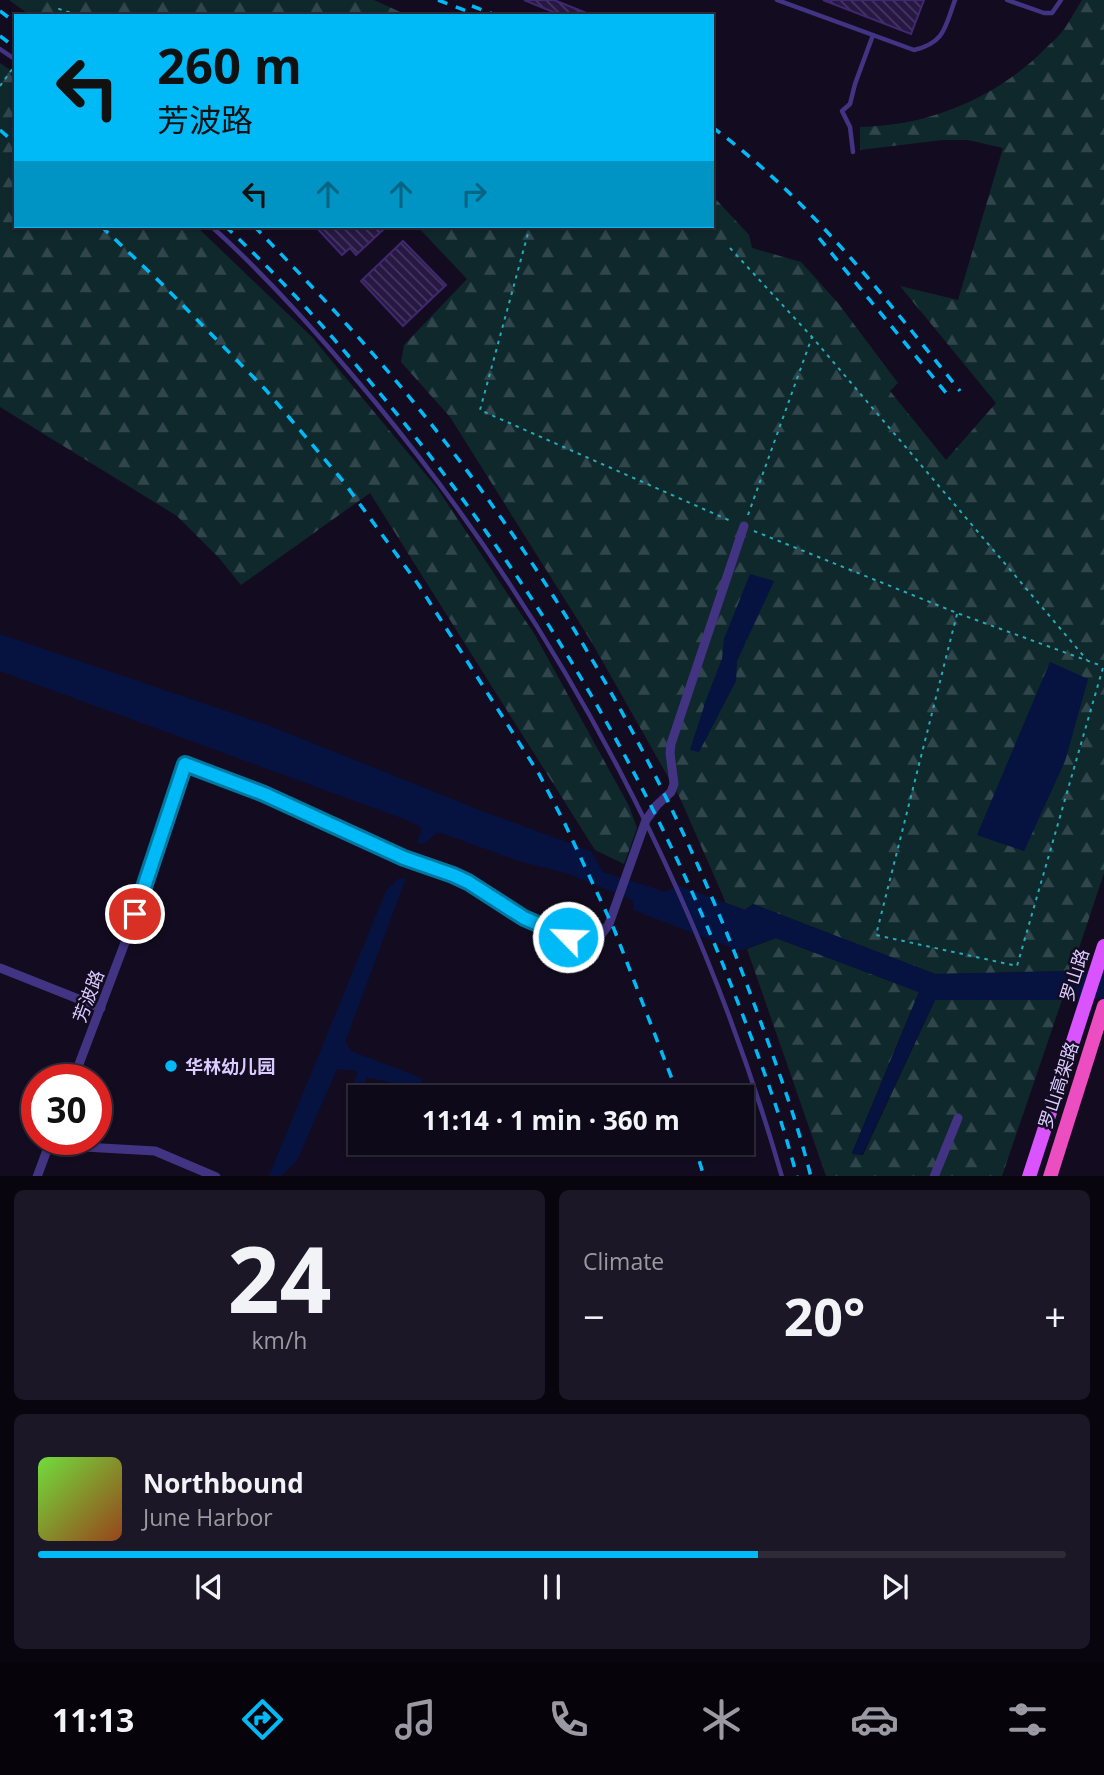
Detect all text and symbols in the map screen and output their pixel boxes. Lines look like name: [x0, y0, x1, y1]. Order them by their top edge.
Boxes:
text: 260 m: [157, 32, 302, 98]
icon: left: [42, 42, 133, 133]
text: 芳波路: [157, 98, 253, 141]
icon: left: [236, 175, 274, 213]
icon: ahead: [309, 175, 347, 213]
icon: ahead: [382, 175, 420, 213]
icon: right: [455, 175, 493, 213]
pin: [105, 884, 165, 944]
icon: arrive: [116, 895, 154, 933]
position arrow: [531, 900, 605, 974]
street label: 罗山路: [1054, 946, 1094, 1004]
street label: 芳波路: [67, 966, 109, 1026]
street label: 罗山高架路: [1033, 1038, 1083, 1132]
place label: 华林幼儿园: [185, 1054, 275, 1078]
marker: 华林幼儿园: [163, 1058, 179, 1074]
speed limit sign: 30: [21, 1064, 112, 1155]
text: 11:14 · 1 min · 360 m: [422, 1102, 680, 1138]
text: 24: [227, 1216, 332, 1340]
text: Climate: [583, 1245, 664, 1277]
text: 20°: [784, 1280, 865, 1351]
text: −: [583, 1290, 605, 1342]
text: +: [1044, 1290, 1066, 1342]
text: km/h: [252, 1324, 307, 1356]
text: Northbound: [143, 1465, 304, 1501]
text: June Harbor: [143, 1501, 273, 1533]
icon: previous: [190, 1568, 228, 1606]
icon: pause: [533, 1568, 571, 1606]
icon: next: [876, 1568, 914, 1606]
icon: directions: [238, 1695, 287, 1744]
icon: music: [391, 1695, 440, 1744]
icon: phone: [544, 1695, 593, 1744]
icon: climate: [697, 1695, 746, 1744]
icon: car: [850, 1695, 899, 1744]
icon: filters: [1003, 1695, 1052, 1744]
text: 11:13: [52, 1698, 134, 1741]

